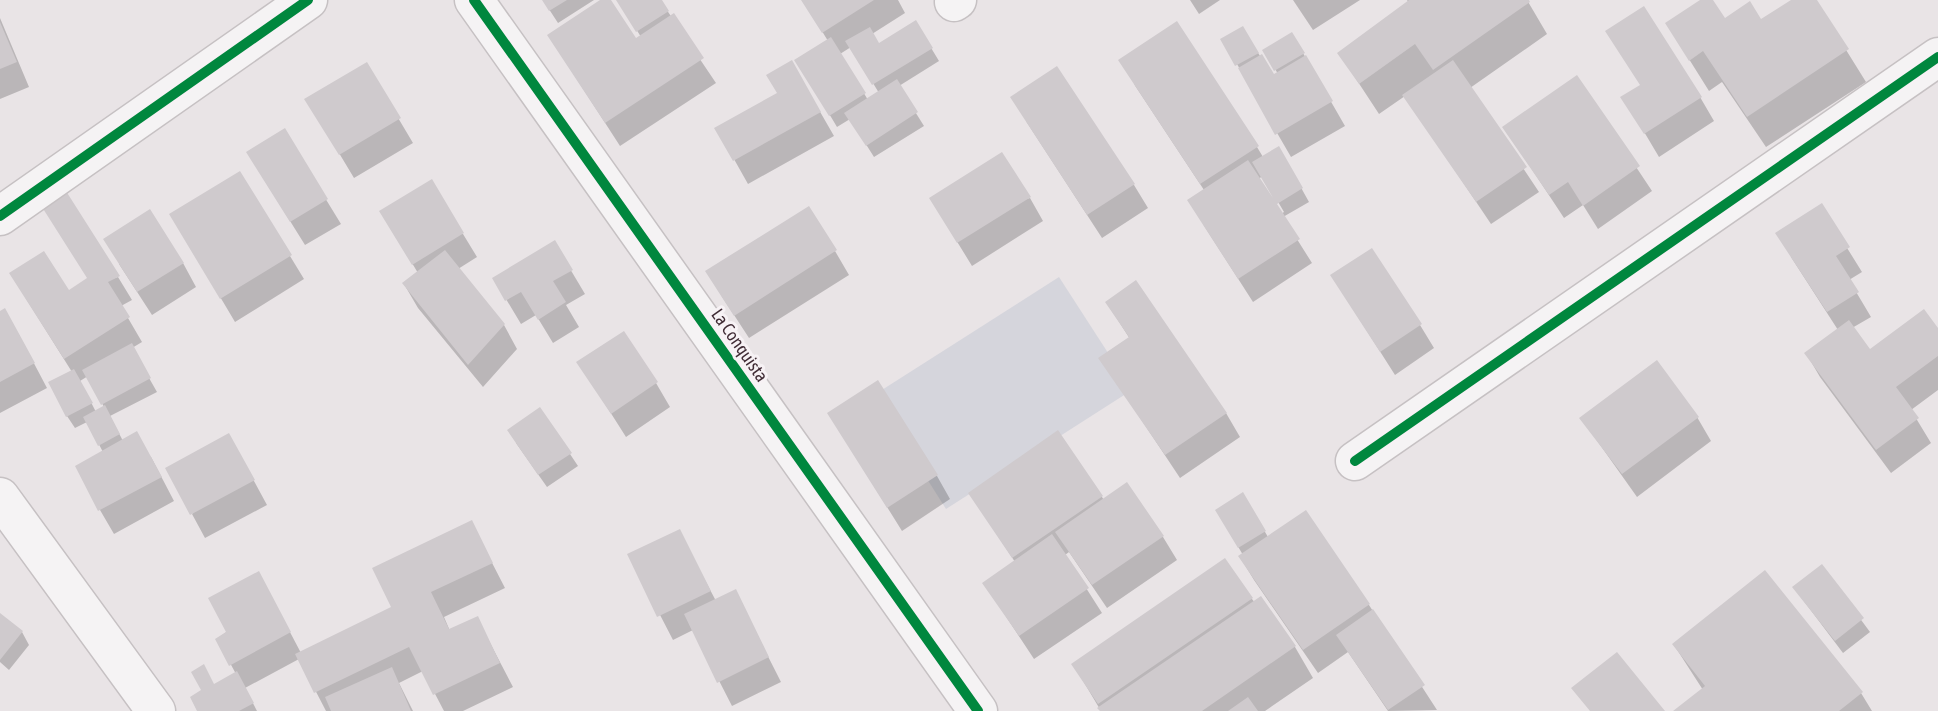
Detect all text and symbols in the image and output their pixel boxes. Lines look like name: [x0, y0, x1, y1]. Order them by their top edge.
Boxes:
street label: La Conquista: [707, 304, 773, 386]

